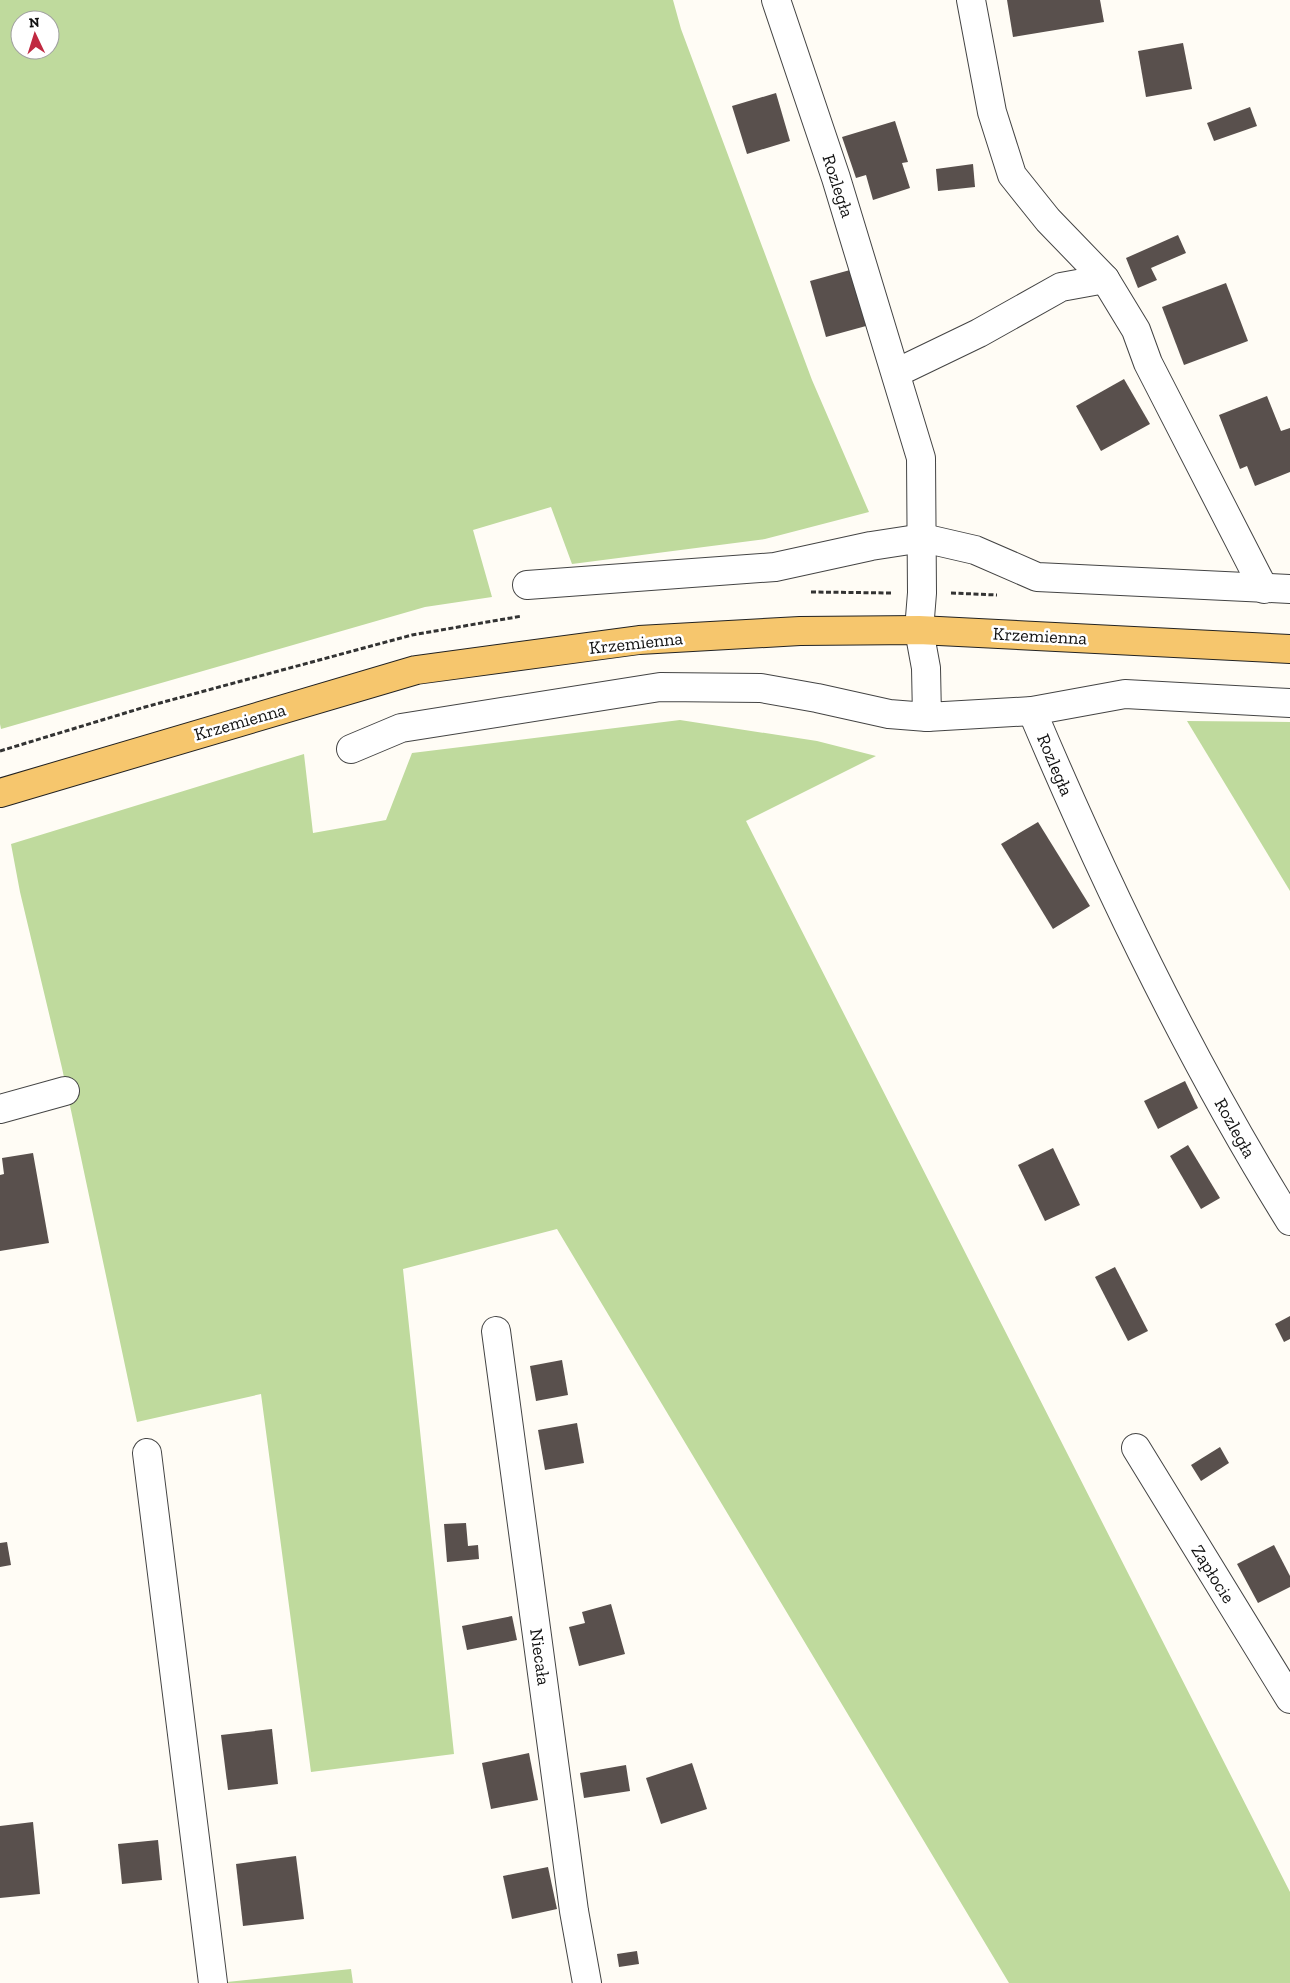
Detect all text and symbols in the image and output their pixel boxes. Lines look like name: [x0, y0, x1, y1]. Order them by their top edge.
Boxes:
north arrow: [10, 10, 60, 60]
text: N: [28, 14, 40, 31]
street label: Rozległa: [817, 152, 859, 221]
street label: Krzemienna: [992, 623, 1088, 649]
street label: Krzemienna: [588, 627, 684, 659]
street label: Krzemienna: [192, 698, 289, 746]
street label: Rozległa: [1032, 731, 1078, 800]
street label: Rozległa: [1210, 1094, 1261, 1162]
street label: Zapłocie: [1186, 1541, 1240, 1607]
street label: Niecała: [525, 1627, 555, 1687]

